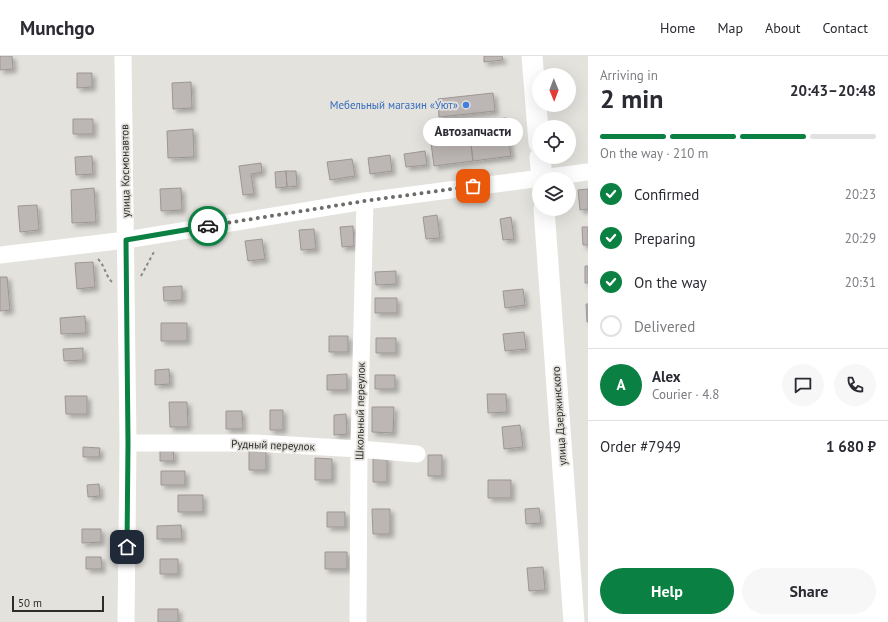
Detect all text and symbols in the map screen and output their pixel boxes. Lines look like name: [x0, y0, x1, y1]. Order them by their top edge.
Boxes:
text: Munchgo: [20, 16, 95, 40]
text: Home: [660, 19, 695, 37]
text: Map: [717, 19, 743, 37]
text: About: [765, 19, 801, 37]
text: Contact: [823, 19, 868, 37]
text: Arriving in: [600, 67, 658, 84]
north arrow: [532, 68, 576, 112]
map controls: [532, 68, 576, 216]
text: 20:43–20:48: [790, 81, 876, 100]
text: 2 min: [600, 82, 663, 115]
place label: Мебельный магазин «Уют»: [330, 98, 458, 112]
marker: Мебельный магазин «Уют»: [461, 100, 471, 110]
callout: Автозапчасти: [423, 118, 523, 146]
button: locate: [532, 120, 576, 164]
text: Автозапчасти: [435, 123, 511, 140]
street label: улица Космонавтов: [117, 124, 133, 218]
text: On the way · 210 m: [600, 145, 708, 162]
pin: [456, 169, 490, 203]
button: layers: [532, 172, 576, 216]
icon: bag: [462, 175, 484, 197]
icon: check: [600, 183, 622, 205]
text: Confirmed: [634, 185, 699, 204]
text: 20:23: [845, 186, 876, 203]
courier: [188, 206, 228, 246]
icon: car: [197, 215, 219, 237]
icon: check: [600, 227, 622, 249]
text: Preparing: [634, 229, 696, 248]
text: 20:29: [845, 230, 876, 247]
icon: check: [600, 271, 622, 293]
text: On the way: [634, 273, 707, 292]
text: 20:31: [845, 274, 876, 291]
text: Delivered: [634, 317, 695, 336]
street label: Школьный переулок: [352, 361, 368, 460]
button: chat: [782, 364, 824, 406]
button: phone: [834, 364, 876, 406]
street label: улица Дзержинского: [549, 366, 569, 466]
text: Alex: [652, 367, 681, 386]
text: A: [616, 375, 626, 394]
text: Courier · 4.8: [652, 386, 719, 403]
street label: Рудный переулок: [231, 437, 316, 453]
text: Order #7949: [600, 437, 681, 456]
text: 1 680 ₽: [826, 437, 876, 456]
pin: [110, 530, 144, 564]
icon: home: [116, 536, 138, 558]
button: Help: [600, 568, 734, 614]
button: Share: [742, 568, 876, 614]
scale bar: [12, 594, 104, 613]
text: 50 m: [18, 596, 42, 610]

